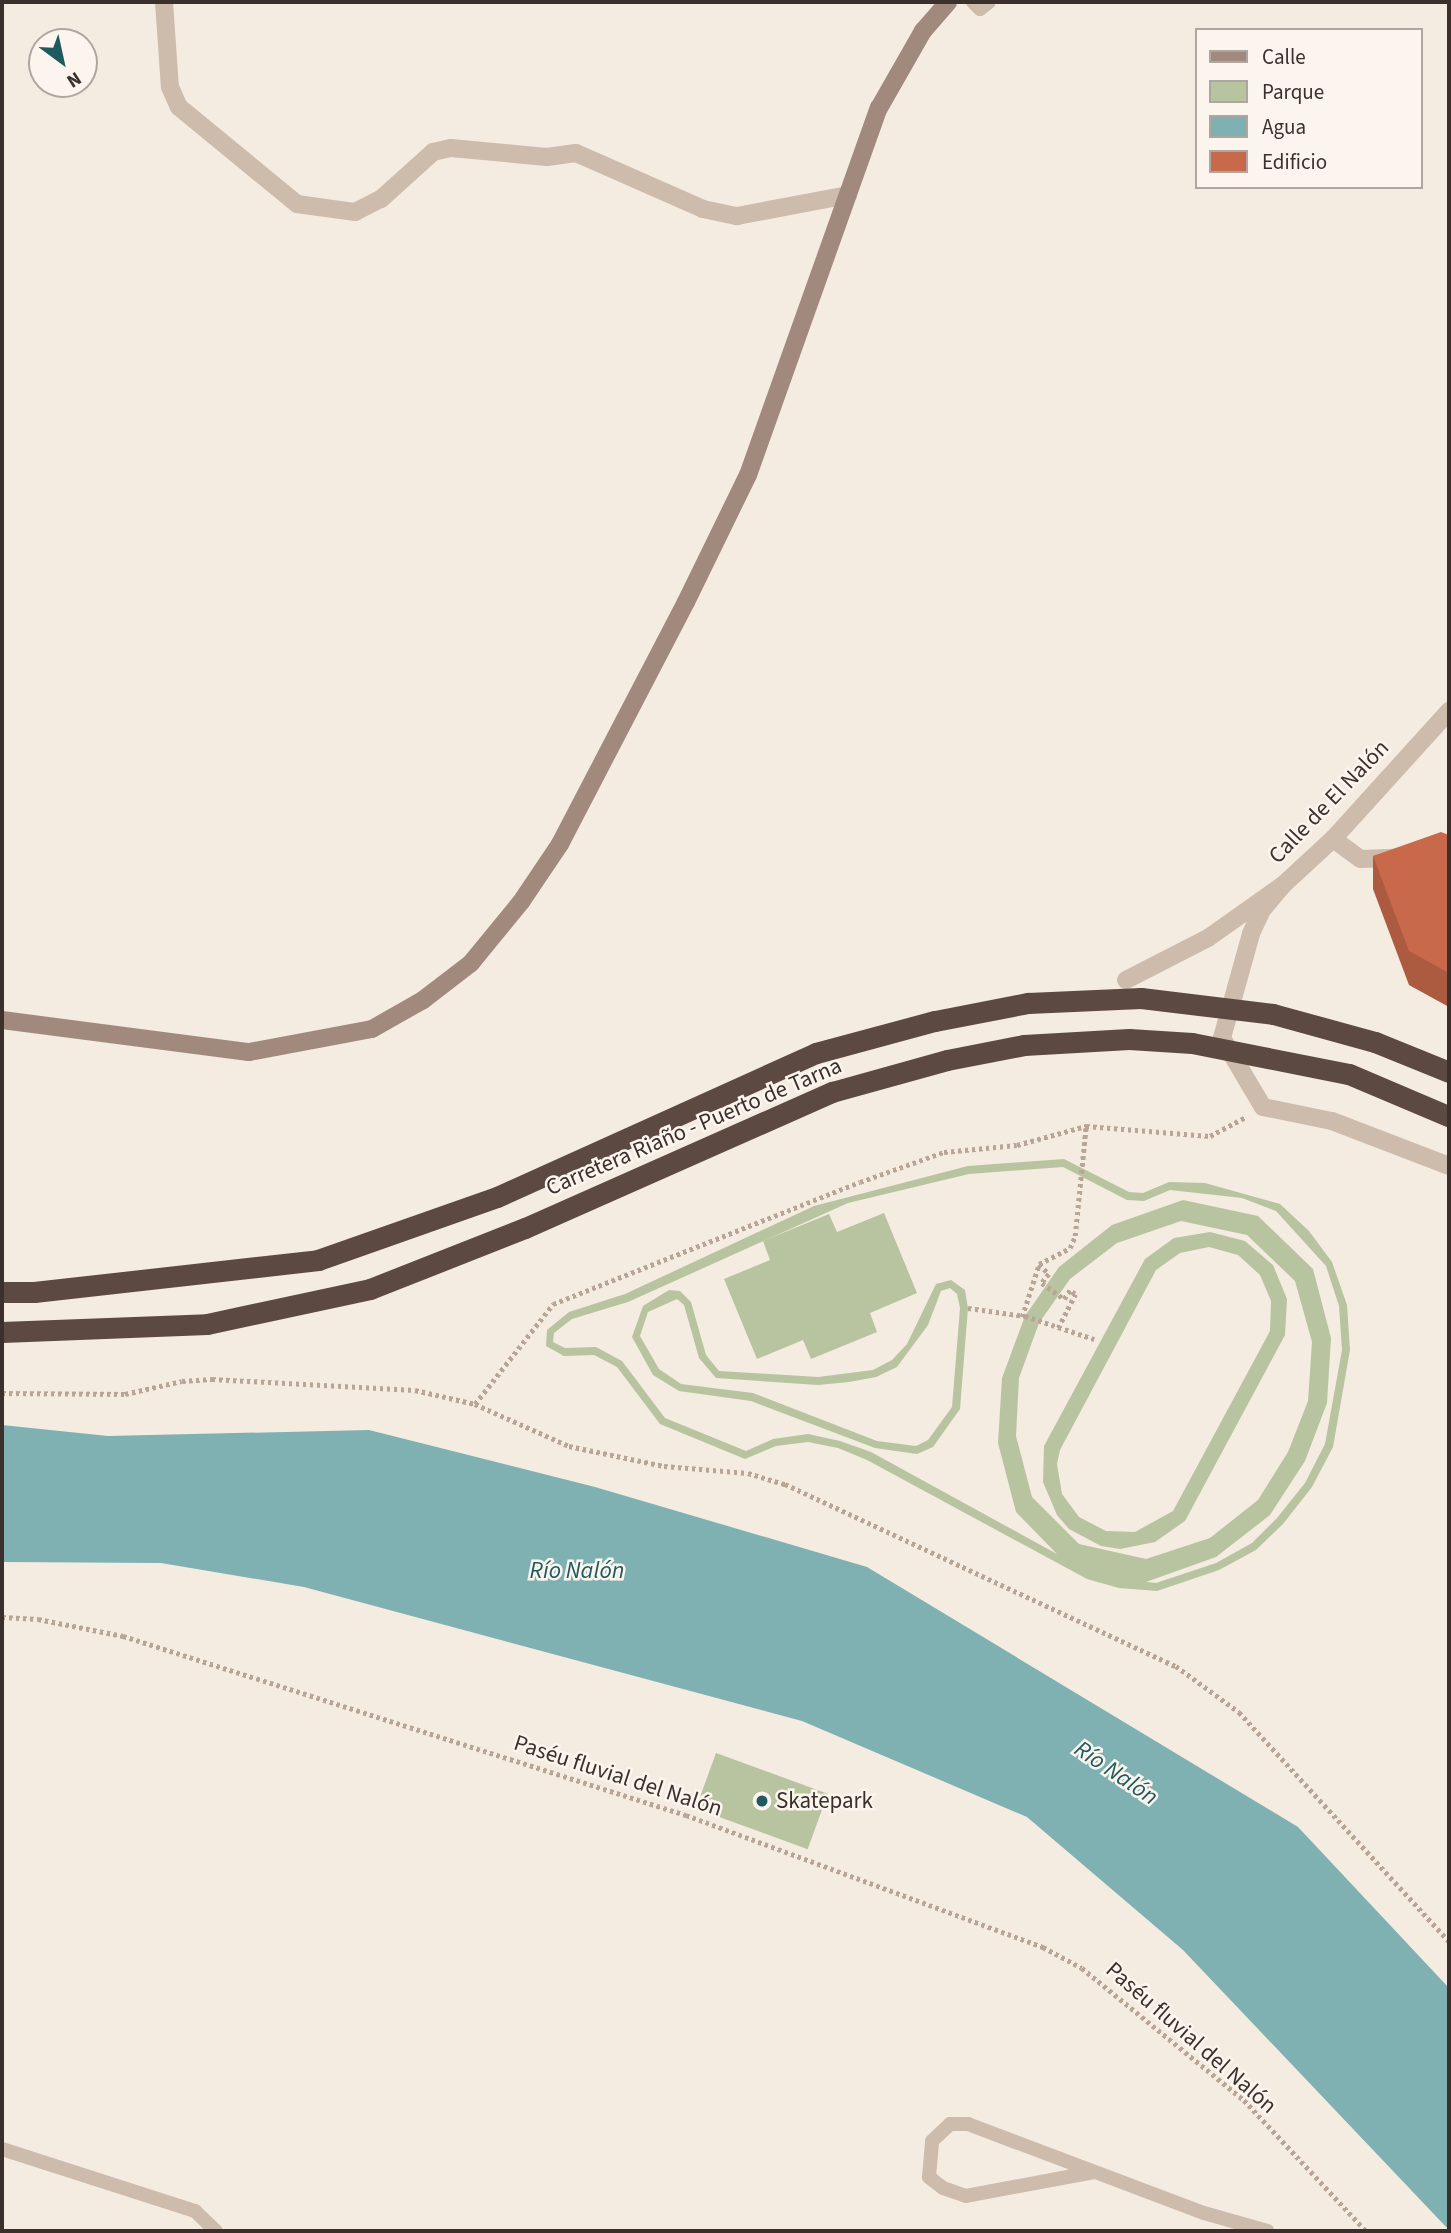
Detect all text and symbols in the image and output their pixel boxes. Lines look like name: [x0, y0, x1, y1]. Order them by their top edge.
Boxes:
north arrow: [28, 28, 98, 98]
legend: [1196, 28, 1423, 189]
text: Calle: [1262, 42, 1306, 72]
text: N: [61, 65, 86, 94]
text: Parque: [1262, 77, 1324, 107]
text: Agua: [1262, 112, 1306, 142]
text: Edificio: [1262, 147, 1327, 177]
street label: Calle de El Nalón: [1263, 734, 1395, 870]
street label: Carretera Riaño - Puerto de Tarna: [542, 1052, 846, 1202]
water label: Río Nalón: [530, 1557, 624, 1585]
street label: Paséu fluvial del Nalón: [510, 1729, 726, 1823]
water label: Río Nalón: [1069, 1735, 1163, 1811]
place label: Skatepark: [776, 1787, 873, 1815]
marker: Skatepark: [754, 1793, 770, 1809]
street label: Paséu fluvial del Nalón: [1100, 1956, 1282, 2120]

